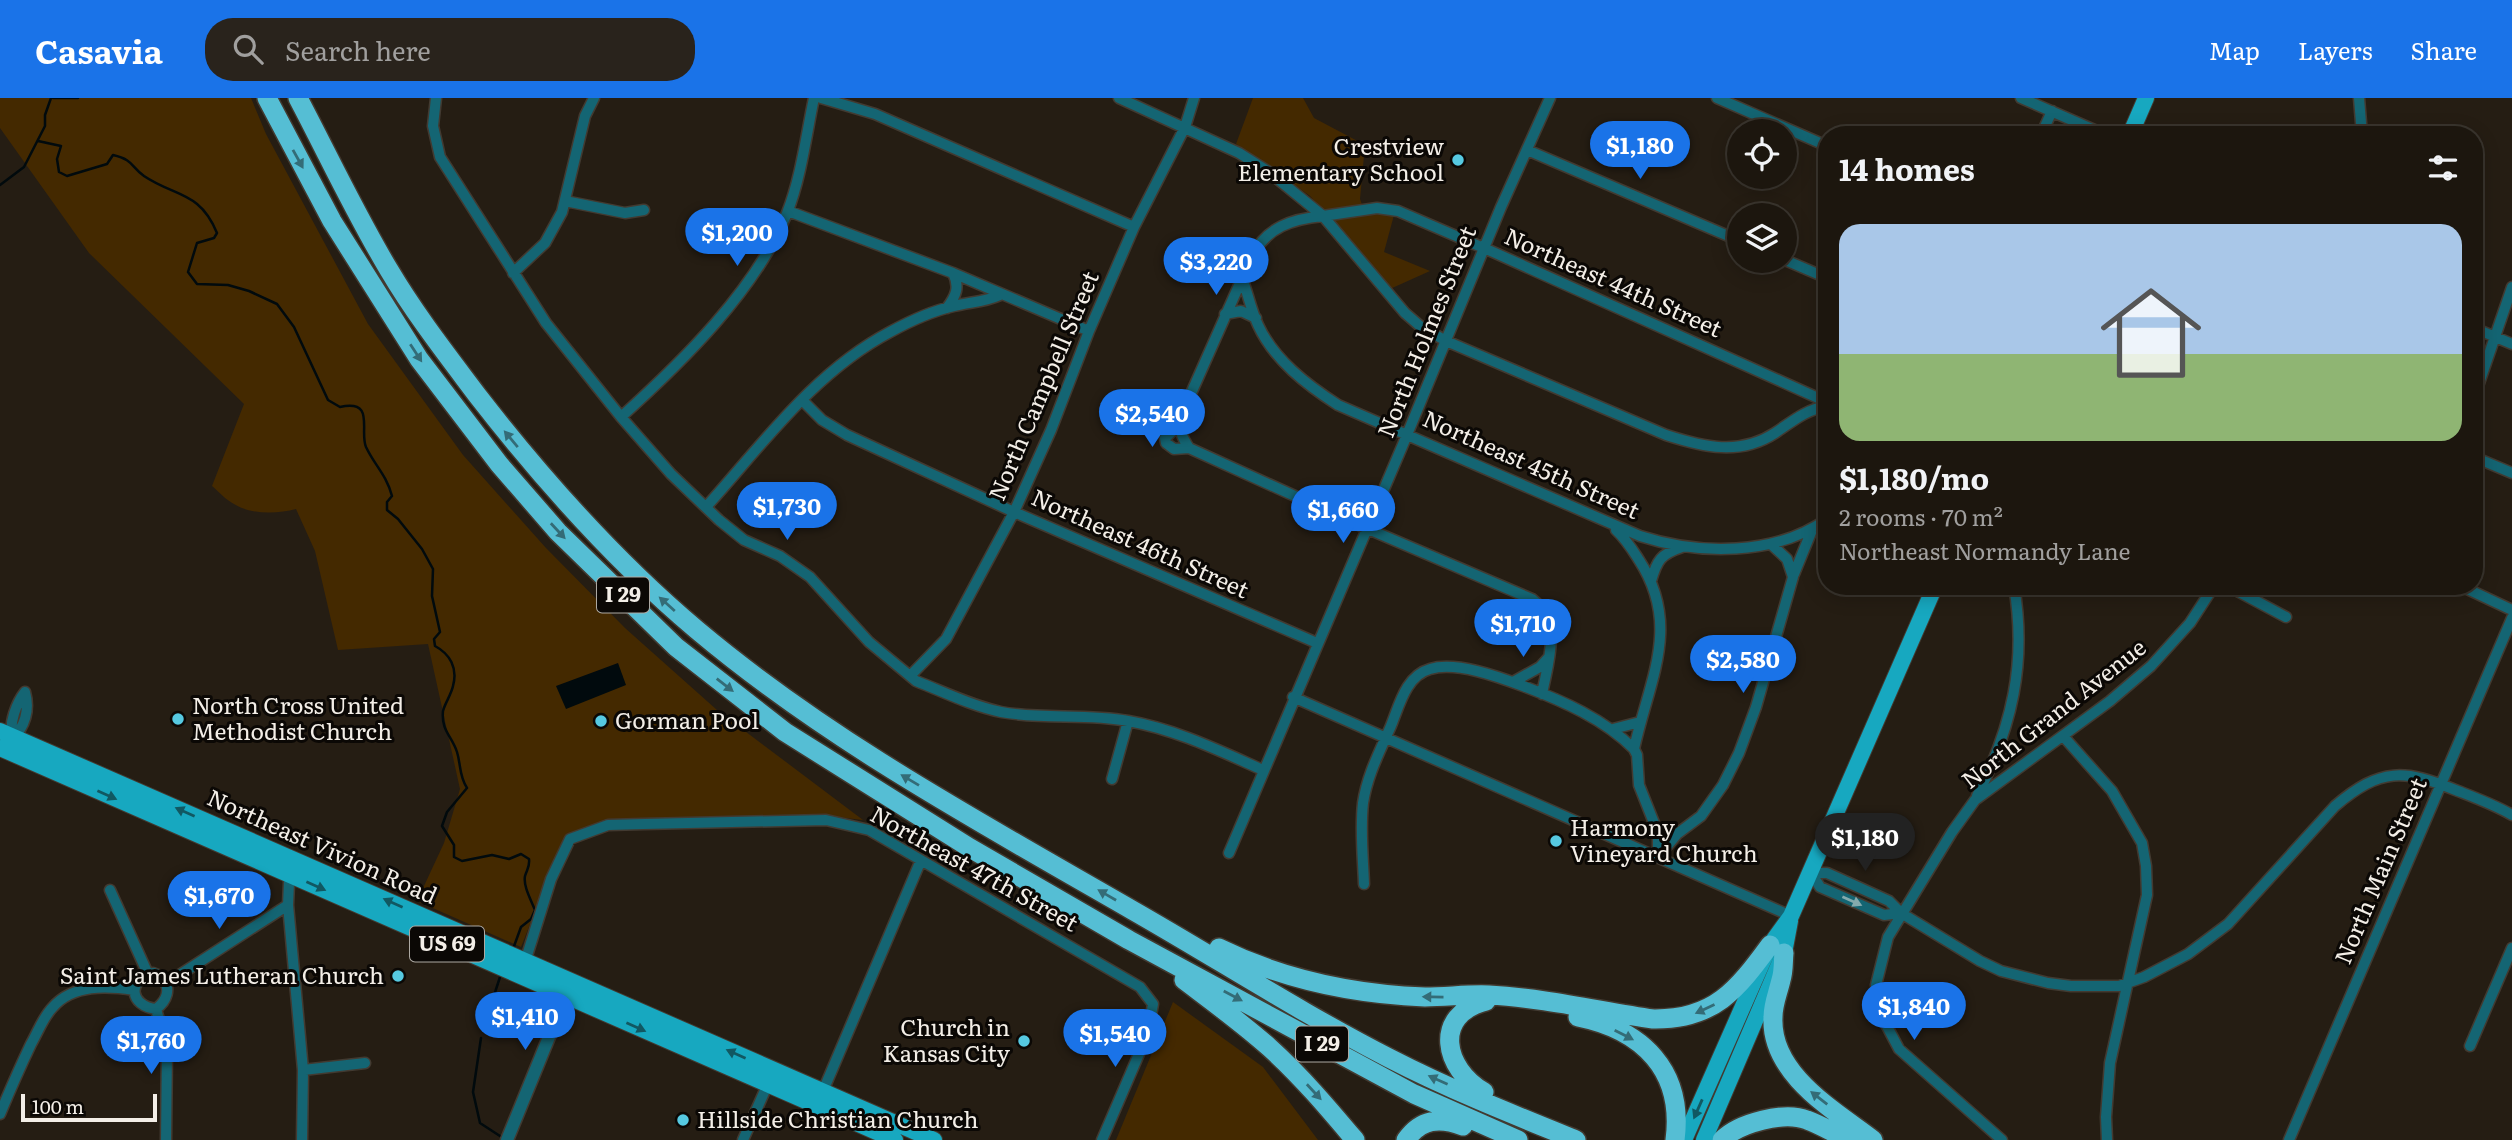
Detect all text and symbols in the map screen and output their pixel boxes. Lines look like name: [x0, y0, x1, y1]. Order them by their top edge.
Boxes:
search box: [205, 18, 695, 81]
text: Casavia: [35, 25, 163, 74]
icon: search: [229, 30, 267, 68]
text: Search here: [285, 30, 431, 69]
text: Map: [2209, 32, 2260, 67]
text: Layers: [2298, 32, 2372, 67]
text: Share: [2410, 32, 2477, 67]
map controls: [1727, 119, 1797, 273]
button: locate: [1727, 119, 1797, 189]
pin: $1,180: [1583, 122, 1697, 181]
text: $1,180: [1606, 127, 1674, 161]
place label: Crestview Elementary School: [1237, 128, 1444, 188]
text: 14 homes: [1839, 146, 1975, 190]
one-way arrow: [292, 149, 304, 168]
icon: filters: [2424, 149, 2462, 187]
marker: Crestview Elementary School: [1450, 152, 1466, 168]
button: layers: [1727, 203, 1797, 273]
pin: $1,200: [680, 208, 794, 268]
text: $1,200: [701, 214, 773, 248]
street label: Northeast 44th Street: [1500, 218, 1729, 345]
street label: North Holmes Street: [1367, 220, 1483, 442]
pin: $3,220: [1159, 238, 1273, 297]
text: $3,220: [1180, 243, 1252, 277]
street label: North Campbell Street: [978, 265, 1106, 505]
icon: home: [2088, 270, 2214, 396]
one-way arrow: [409, 344, 423, 362]
pin: $2,540: [1095, 390, 1209, 449]
text: $2,540: [1115, 395, 1189, 429]
street label: Northeast 45th Street: [1418, 400, 1646, 527]
one-way arrow: [504, 430, 519, 447]
text: $1,180/mo: [1839, 455, 1989, 499]
street label: Northeast 46th Street: [1027, 479, 1256, 606]
pin: $1,730: [730, 482, 844, 542]
pin: $1,660: [1286, 486, 1400, 545]
text: $1,730: [753, 488, 821, 522]
text: $1,660: [1307, 491, 1379, 525]
text: 2 rooms · 70 m²: [1839, 499, 2003, 533]
one-way arrow: [549, 522, 565, 539]
text: Northeast Normandy Lane: [1839, 533, 2130, 567]
road number: I 29: [597, 578, 649, 612]
one-way arrow: [658, 596, 676, 612]
pin: $1,710: [1466, 600, 1580, 659]
text: $1,710: [1490, 605, 1556, 639]
street label: North Grand Avenue: [1953, 629, 2152, 795]
pin: $2,580: [1686, 636, 1800, 695]
text: $2,580: [1706, 641, 1780, 675]
one-way arrow: [715, 678, 734, 692]
place label: North Cross United Methodist Church: [192, 687, 404, 747]
place label: Gorman Pool: [615, 702, 759, 736]
marker: North Cross United Methodist Church: [170, 711, 186, 727]
marker: Gorman Pool: [593, 713, 609, 729]
street label: North Main Street: [2325, 771, 2434, 969]
one-way arrow: [901, 774, 920, 787]
street label: Northeast Vivion Road: [202, 779, 443, 911]
one-way arrow: [97, 790, 118, 801]
street label: Northeast 47th Street: [865, 796, 1086, 939]
one-way arrow: [175, 806, 195, 818]
place label: Harmony Vineyard Church: [1570, 809, 1758, 869]
pin: $1,180: [1808, 814, 1922, 873]
text: $1,180: [1831, 819, 1899, 853]
marker: Harmony Vineyard Church: [1548, 833, 1564, 849]
pin: $1,670: [162, 872, 276, 931]
text: $1,670: [184, 877, 254, 911]
one-way arrow: [306, 881, 327, 892]
one-way arrow: [1097, 889, 1117, 901]
one-way arrow: [1842, 895, 1862, 907]
one-way arrow: [383, 898, 404, 909]
road number: US 69: [410, 926, 484, 962]
place label: Saint James Lutheran Church: [60, 957, 384, 991]
marker: Saint James Lutheran Church: [390, 968, 406, 984]
pin: $1,840: [1857, 982, 1971, 1042]
text: $1,840: [1878, 988, 1950, 1022]
one-way arrow: [1223, 989, 1243, 1001]
one-way arrow: [1421, 991, 1443, 1002]
pin: $1,410: [468, 992, 582, 1052]
text: $1,410: [491, 998, 559, 1032]
one-way arrow: [1695, 1003, 1715, 1014]
place label: Church in Kansas City: [883, 1009, 1011, 1069]
pin: $1,540: [1058, 1010, 1172, 1069]
text: $1,540: [1079, 1015, 1151, 1049]
pin: $1,760: [94, 1016, 208, 1076]
text: $1,760: [117, 1022, 185, 1056]
one-way arrow: [626, 1022, 647, 1033]
road number: I 29: [1296, 1026, 1348, 1062]
one-way arrow: [1614, 1029, 1634, 1040]
marker: Church in Kansas City: [1016, 1033, 1032, 1049]
one-way arrow: [726, 1048, 747, 1059]
one-way arrow: [1428, 1074, 1448, 1086]
one-way arrow: [1306, 1083, 1322, 1101]
scale bar: [21, 1091, 158, 1123]
one-way arrow: [1810, 1091, 1828, 1105]
text: 100 m: [32, 1092, 84, 1120]
one-way arrow: [1692, 1099, 1704, 1119]
place label: Hillside Christian Church: [697, 1101, 979, 1135]
marker: Hillside Christian Church: [675, 1112, 691, 1128]

